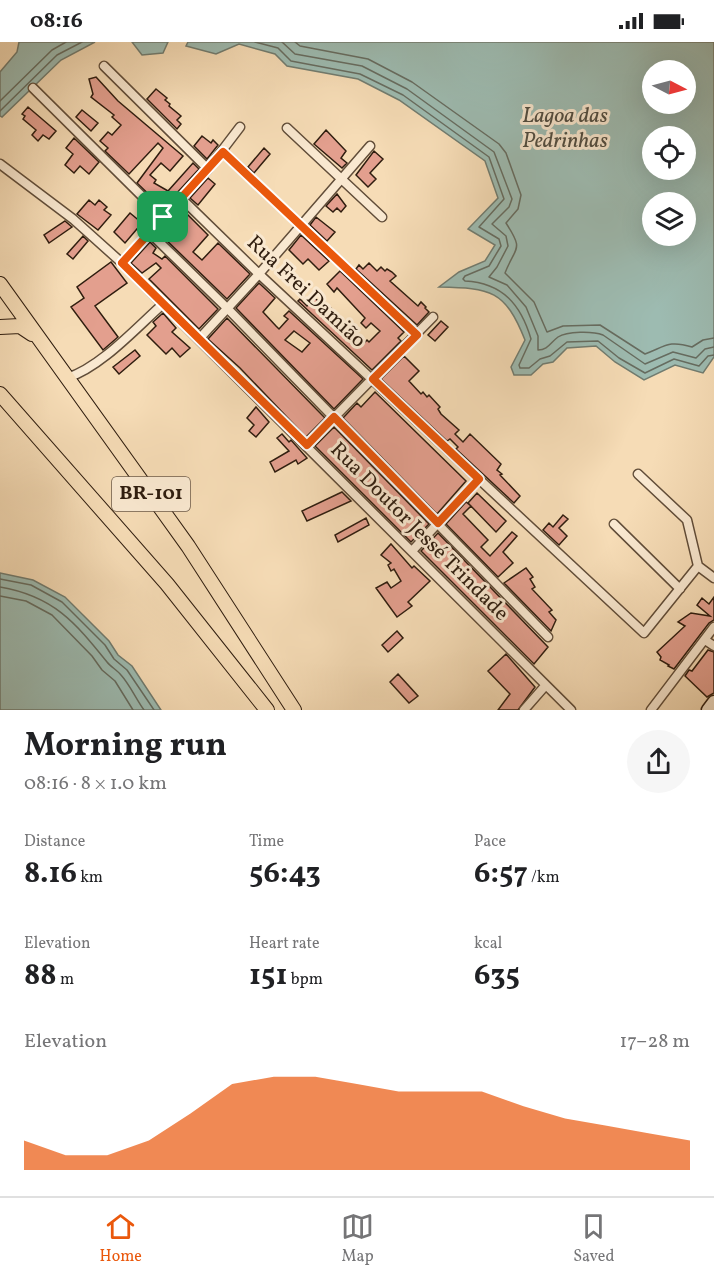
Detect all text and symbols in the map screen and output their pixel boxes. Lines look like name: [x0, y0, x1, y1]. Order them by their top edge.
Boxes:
text: 08:16: [30, 6, 83, 37]
north arrow: [642, 60, 696, 114]
map controls: [642, 60, 696, 246]
water label: Lagoa das Pedrinhas: [522, 101, 608, 157]
button: locate: [642, 126, 696, 180]
pin: [137, 191, 188, 242]
button: layers: [642, 192, 696, 246]
icon: arrive: [146, 200, 179, 233]
street label: Rua Frei Damião: [240, 229, 372, 355]
street label: Rua Doutor Jessé Trindade: [323, 436, 515, 628]
road number: BR-101: [112, 477, 190, 511]
text: Morning run: [24, 724, 227, 770]
button: share: [627, 730, 690, 793]
text: 08:16 · 8 × 1.0 km: [24, 770, 167, 798]
text: Distance: [24, 831, 85, 853]
text: Time: [249, 831, 284, 853]
text: Pace: [474, 831, 506, 853]
text: 8.16: [24, 853, 77, 895]
text: 56:43: [249, 853, 321, 895]
text: 6:57: [474, 853, 528, 895]
text: km: [77, 867, 103, 889]
text: /km: [528, 867, 560, 889]
text: Elevation: [24, 933, 91, 955]
text: Heart rate: [249, 933, 320, 955]
text: kcal: [474, 933, 502, 955]
text: 88: [24, 955, 57, 997]
text: 151: [249, 955, 288, 997]
text: 635: [474, 955, 520, 997]
text: m: [57, 969, 74, 991]
text: bpm: [288, 969, 323, 991]
text: Elevation: [24, 1028, 107, 1056]
text: 17–28 m: [619, 1028, 690, 1056]
tab: Home: [100, 1210, 142, 1268]
tab: Map: [341, 1210, 374, 1268]
tab: Saved: [573, 1210, 614, 1268]

